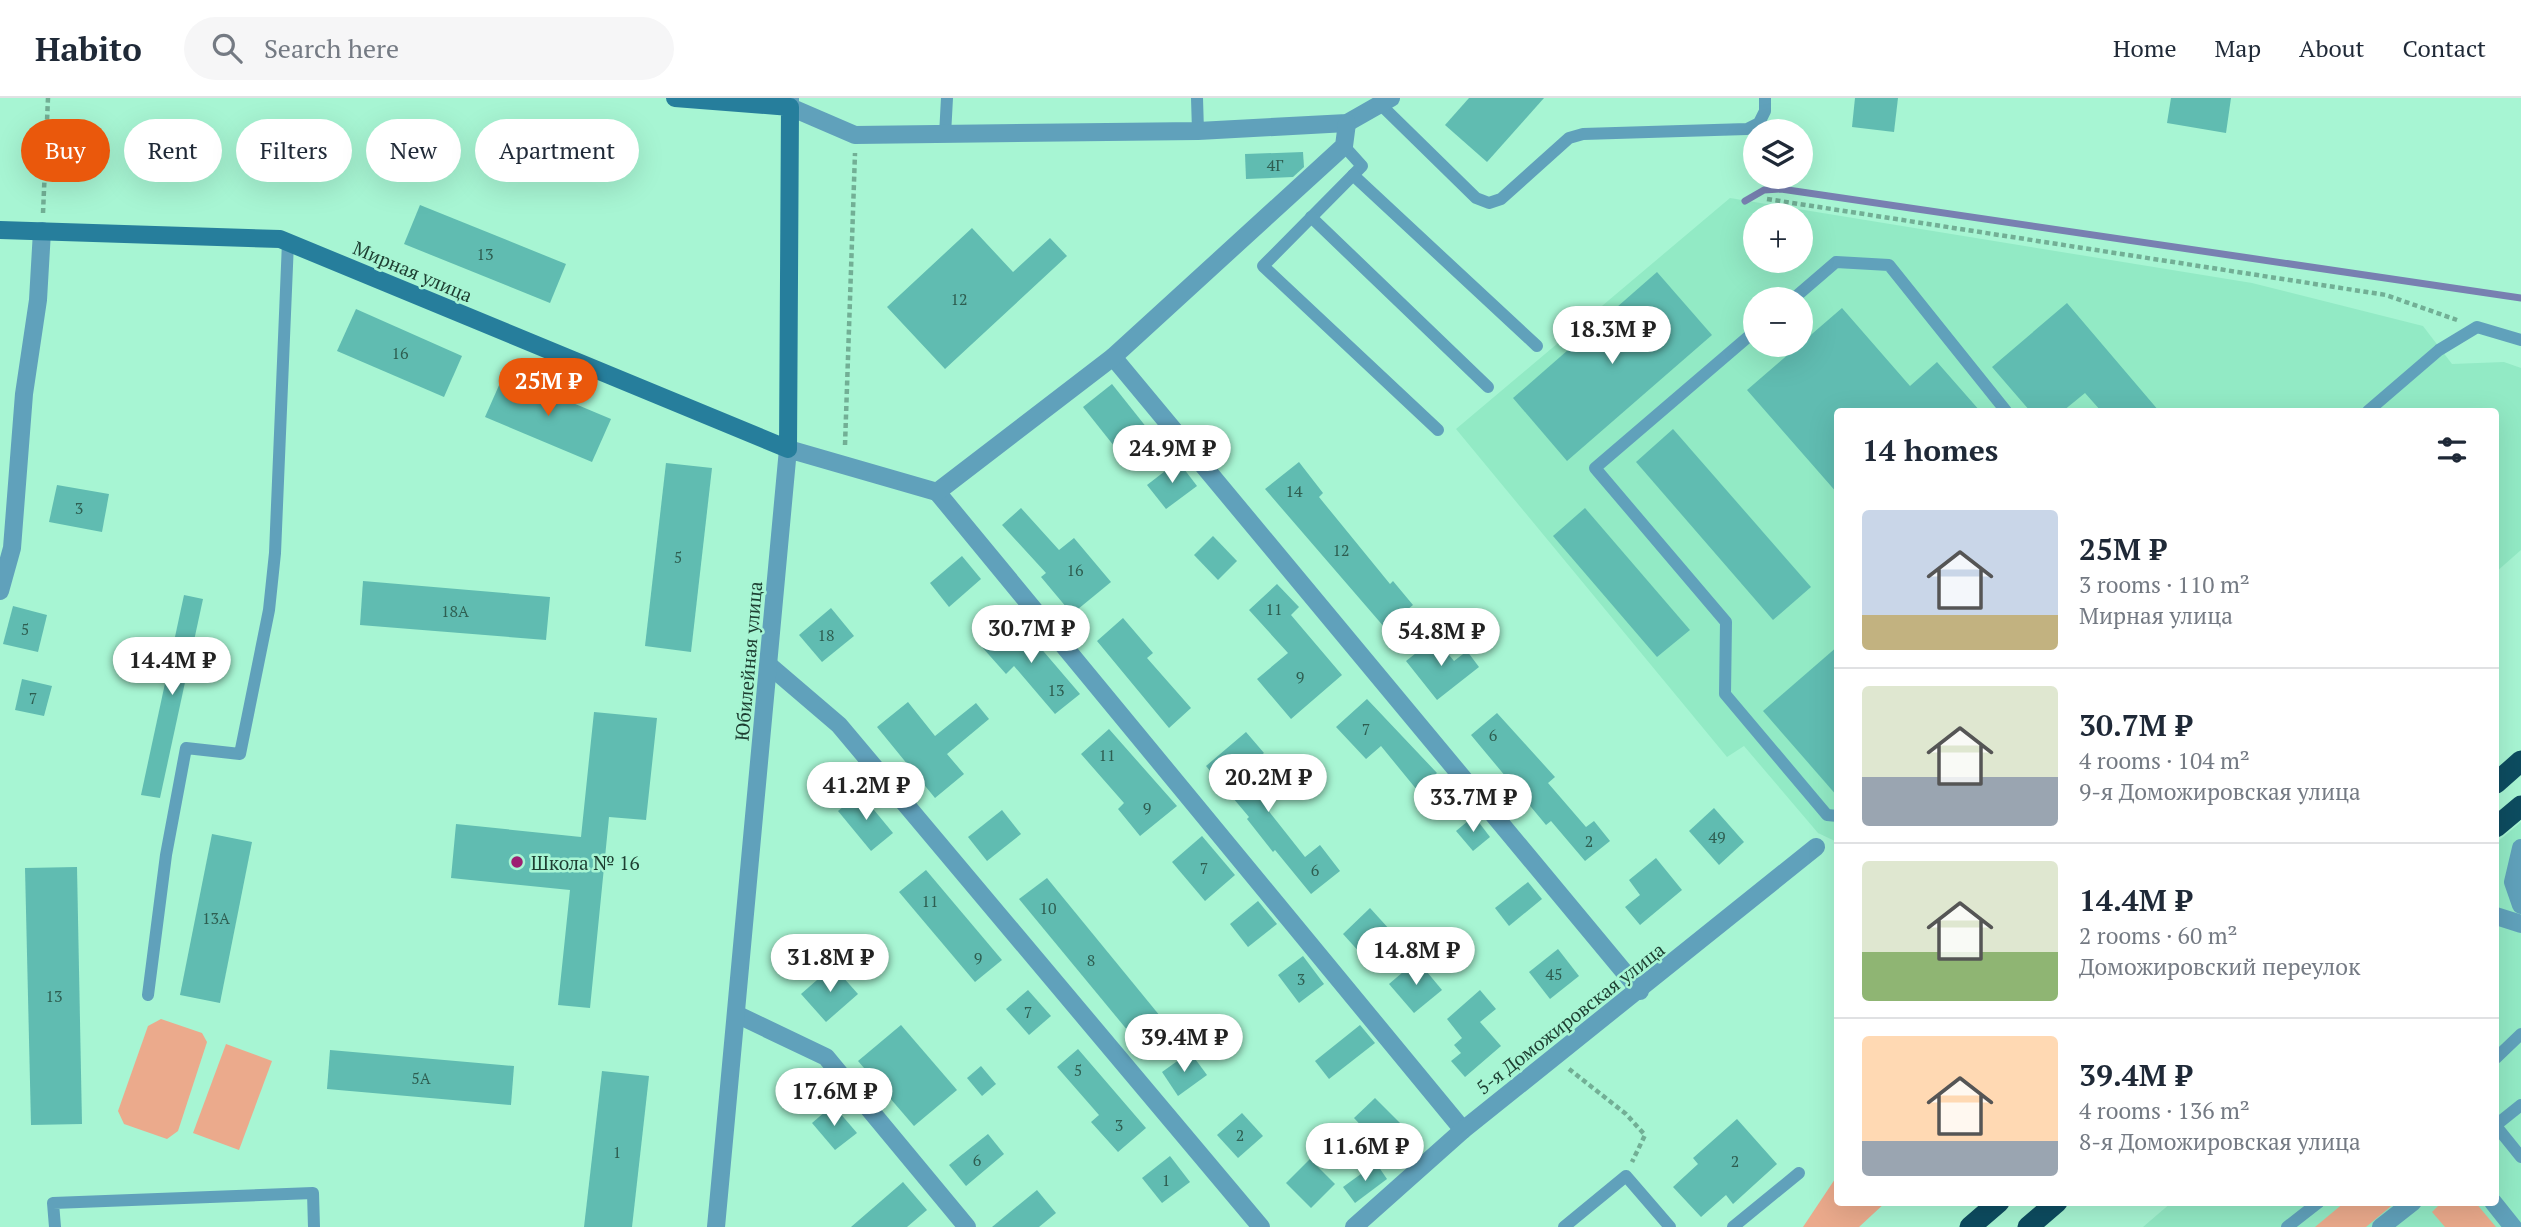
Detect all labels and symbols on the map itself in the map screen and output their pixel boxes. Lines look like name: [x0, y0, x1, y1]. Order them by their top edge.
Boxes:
house number: 4Г: [1267, 154, 1283, 176]
street label: Мирная улица: [350, 235, 477, 307]
house number: 13: [476, 243, 494, 265]
house number: 12: [950, 288, 968, 310]
pin: 18.3M ₽: [1547, 306, 1677, 366]
house number: 16: [391, 342, 409, 364]
pin: 25M ₽: [499, 358, 597, 418]
pin: 24.9M ₽: [1107, 426, 1237, 485]
house number: 14: [1285, 480, 1303, 502]
house number: 3: [75, 497, 83, 519]
house number: 12: [1332, 539, 1350, 561]
house number: 5: [674, 546, 682, 568]
house number: 16: [1066, 559, 1084, 581]
street label: Юбилейная улица: [729, 580, 767, 742]
house number: 11: [1265, 598, 1283, 620]
house number: 18А: [441, 600, 469, 622]
pin: 30.7M ₽: [966, 606, 1096, 665]
pin: 54.8M ₽: [1376, 608, 1506, 668]
house number: 5: [21, 618, 29, 640]
house number: 18: [817, 624, 835, 646]
pin: 14.4M ₽: [107, 638, 237, 697]
house number: 9: [1296, 666, 1304, 688]
house number: 13: [1047, 679, 1065, 701]
house number: 7: [29, 687, 37, 709]
house number: 7: [1362, 718, 1370, 740]
house number: 6: [1489, 724, 1498, 746]
house number: 11: [1098, 744, 1116, 766]
pin: 20.2M ₽: [1203, 754, 1333, 814]
pin: 41.2M ₽: [801, 762, 931, 822]
pin: 33.7M ₽: [1408, 774, 1538, 834]
house number: 9: [1143, 797, 1151, 819]
house number: 49: [1708, 826, 1726, 848]
house number: 2: [1585, 830, 1593, 852]
place label: Школа № 16: [531, 850, 640, 875]
marker: Школа № 16: [509, 854, 525, 870]
house number: 7: [1200, 857, 1208, 879]
house number: 6: [1311, 859, 1320, 881]
house number: 11: [921, 890, 939, 912]
house number: 10: [1039, 897, 1057, 919]
house number: 13А: [202, 907, 230, 929]
pin: 14.8M ₽: [1351, 928, 1481, 987]
pin: 31.8M ₽: [765, 934, 895, 994]
street label: 5-я Доможировская улица: [1471, 936, 1670, 1099]
house number: 9: [974, 947, 982, 969]
house number: 8: [1087, 949, 1095, 971]
house number: 45: [1545, 963, 1563, 985]
house number: 3: [1297, 968, 1305, 990]
house number: 13: [45, 985, 63, 1007]
house number: 7: [1024, 1001, 1032, 1023]
pin: 39.4M ₽: [1119, 1014, 1249, 1074]
house number: 5: [1074, 1059, 1082, 1081]
house number: 5А: [411, 1067, 431, 1089]
pin: 17.6M ₽: [769, 1068, 899, 1128]
house number: 3: [1115, 1114, 1123, 1136]
house number: 2: [1236, 1124, 1244, 1146]
pin: 11.6M ₽: [1300, 1124, 1430, 1183]
house number: 1: [613, 1141, 621, 1163]
house number: 6: [973, 1149, 982, 1171]
house number: 2: [1731, 1150, 1739, 1172]
house number: 1: [1162, 1169, 1170, 1191]

